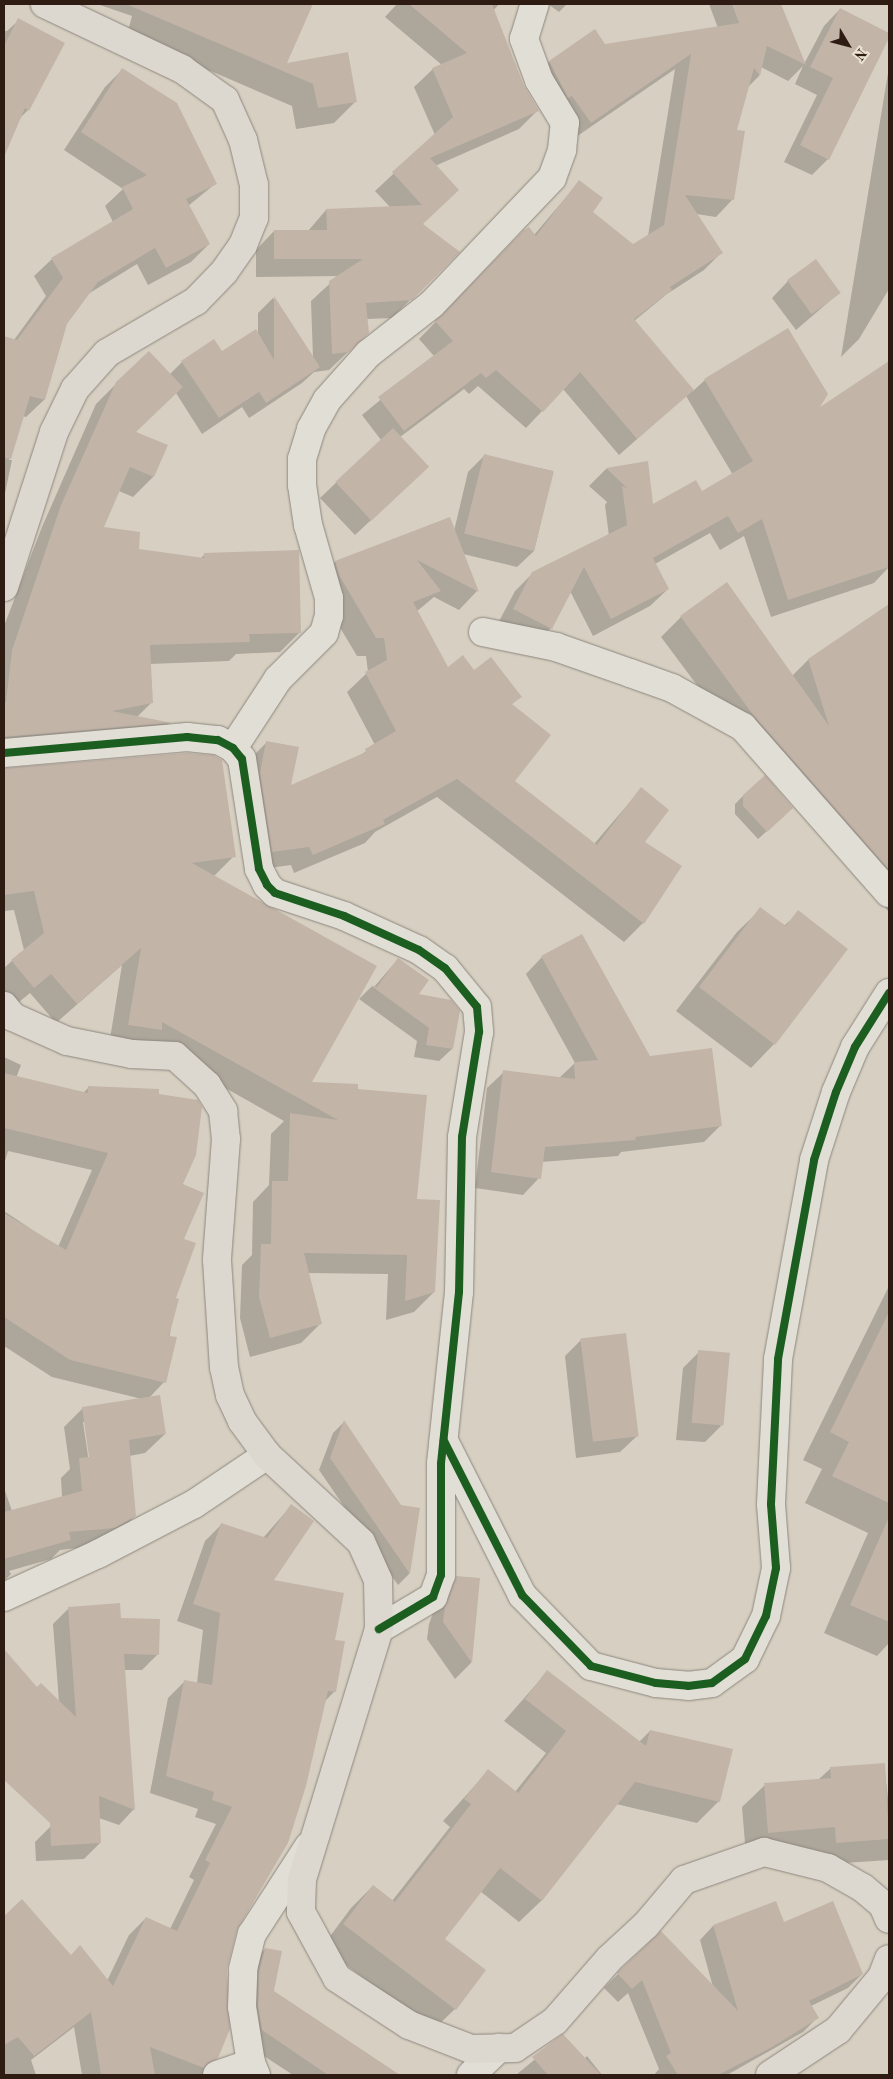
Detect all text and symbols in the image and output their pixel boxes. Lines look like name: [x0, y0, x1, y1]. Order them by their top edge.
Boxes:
north arrow: [823, 20, 873, 70]
text: N: [851, 46, 869, 63]

